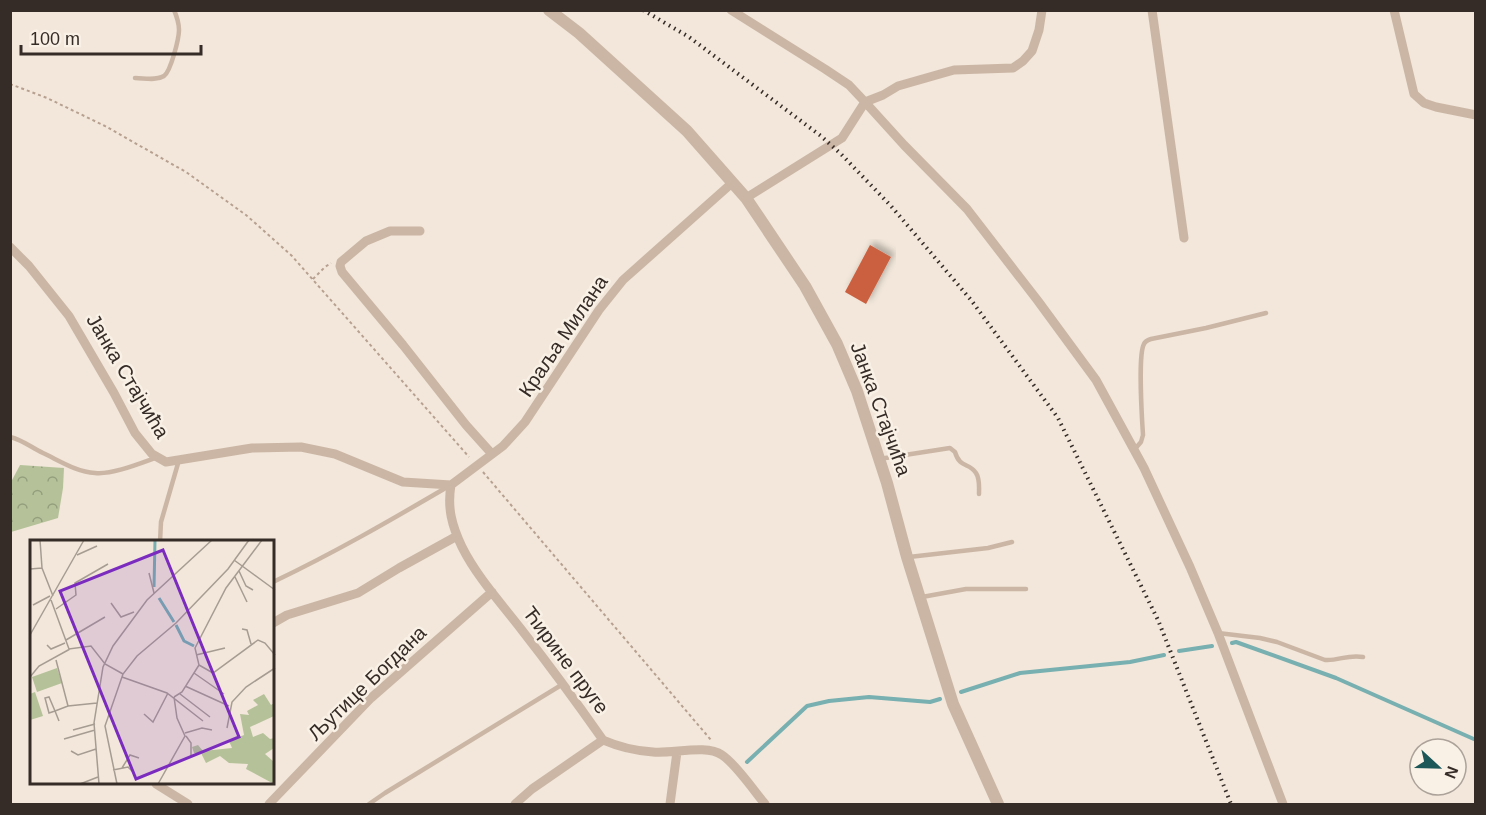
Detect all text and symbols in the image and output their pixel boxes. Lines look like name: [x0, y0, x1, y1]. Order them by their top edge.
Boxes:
scale bar: [21, 18, 201, 56]
text: 100 m: [30, 29, 80, 49]
street label: Краља Милана: [514, 270, 612, 401]
street label: Јанка Стајчића: [82, 310, 174, 443]
street label: Јанка Стајчића: [847, 339, 916, 480]
inset map: [30, 540, 274, 785]
street label: Ћирине пруге: [519, 602, 613, 718]
street label: Љутице Богдана: [304, 621, 431, 745]
north arrow: [1408, 737, 1468, 797]
text: N: [1441, 764, 1461, 781]

